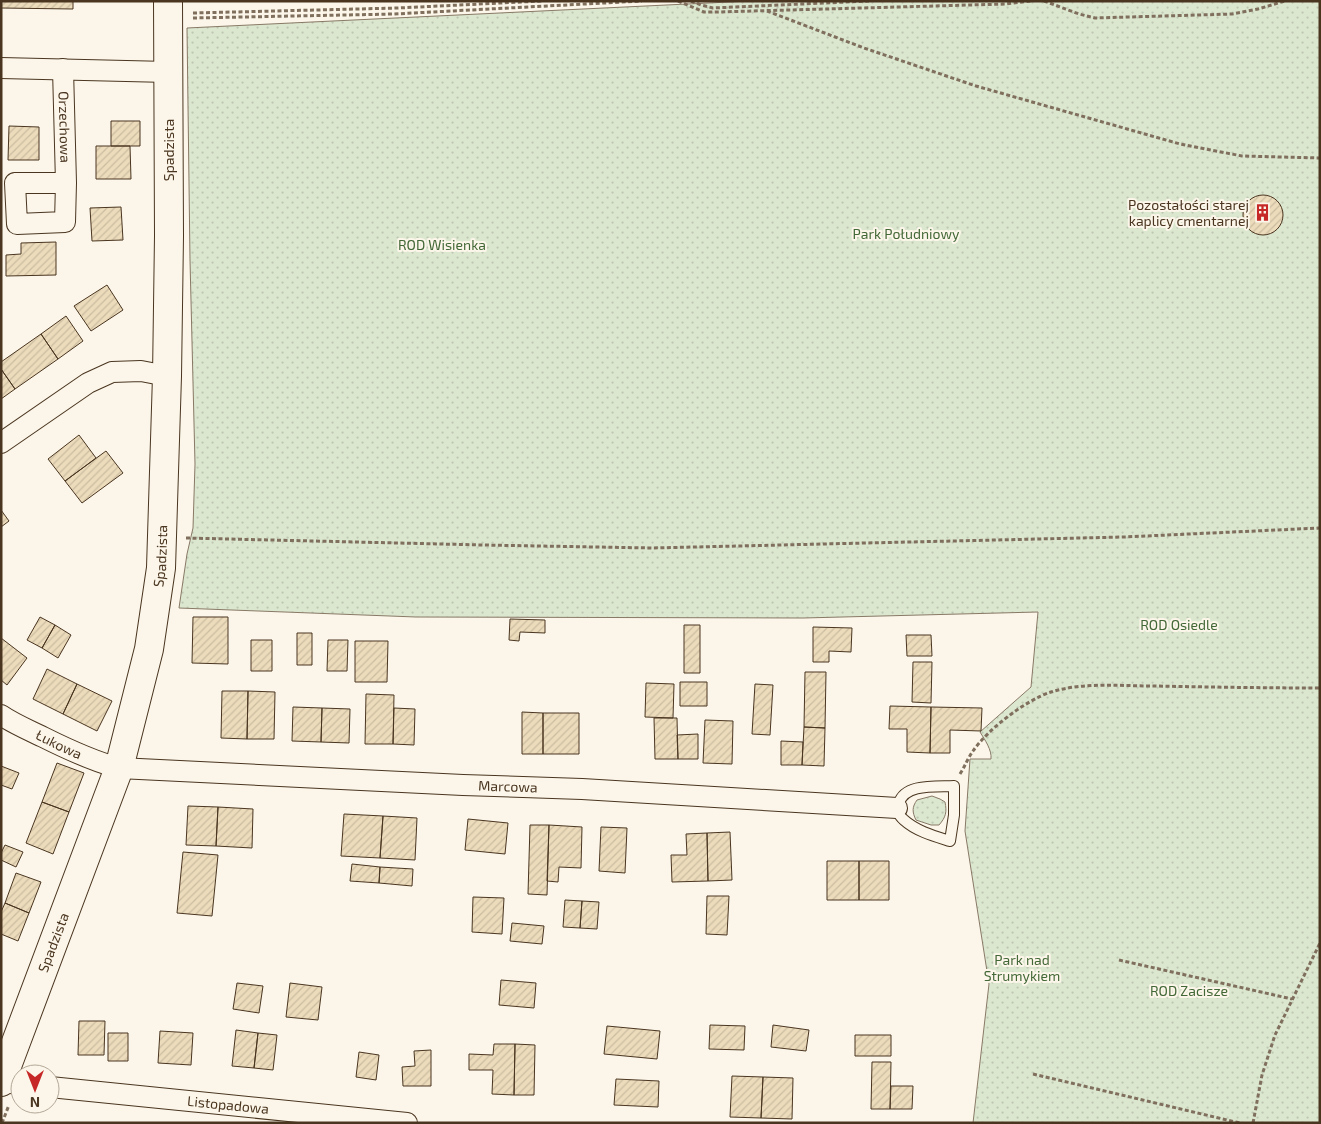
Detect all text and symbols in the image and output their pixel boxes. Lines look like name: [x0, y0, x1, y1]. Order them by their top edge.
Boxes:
street label: Orzechowa: [56, 91, 74, 163]
street label: Spadzista: [160, 119, 177, 181]
place label: Pozostałości starej kaplicy cmentarnej: [1128, 196, 1249, 229]
building icon: Pozostałości starej kaplicy cmentarnej: [1253, 203, 1273, 223]
park label: Park Południowy: [853, 225, 960, 242]
park label: ROD Wisienka: [398, 236, 486, 253]
street label: Spadzista: [149, 525, 170, 588]
park label: ROD Osiedle: [1140, 616, 1218, 633]
street label: Łukowa: [33, 726, 85, 762]
street label: Marcowa: [478, 777, 538, 795]
street label: Spadzista: [34, 910, 72, 975]
park label: Park nad Strumykiem: [984, 951, 1060, 984]
park label: ROD Zacisze: [1150, 982, 1228, 999]
north arrow: [10, 1064, 60, 1114]
street label: Listopadowa: [186, 1092, 270, 1117]
text: N: [30, 1094, 40, 1111]

